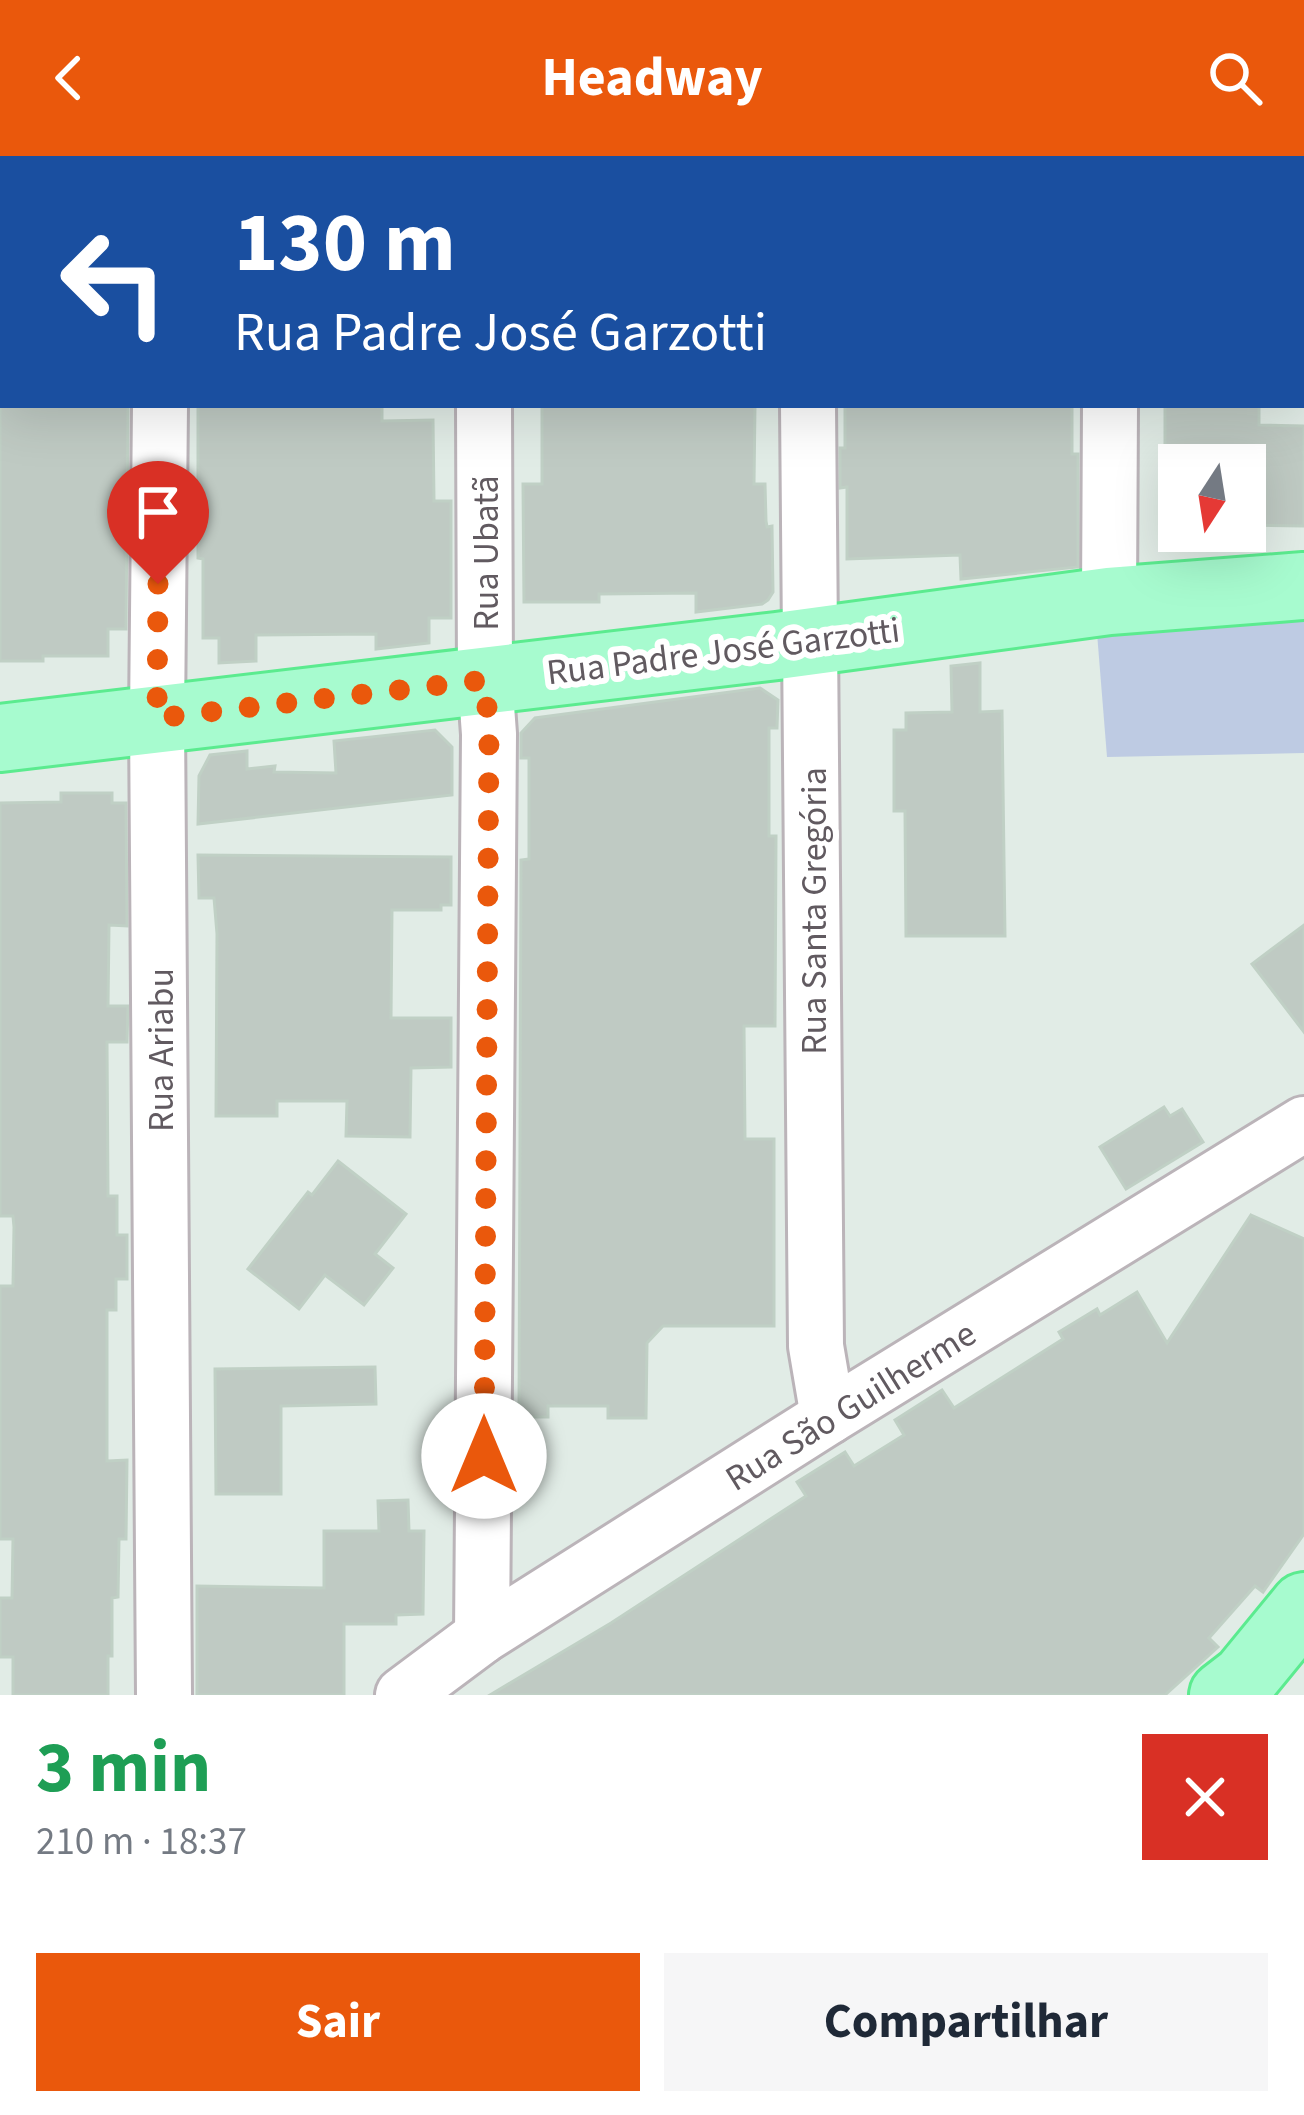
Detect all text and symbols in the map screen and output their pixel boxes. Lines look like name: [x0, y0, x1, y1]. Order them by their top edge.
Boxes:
text: Headway: [541, 40, 763, 117]
icon: back: [36, 45, 102, 111]
icon: search: [1202, 45, 1268, 111]
text: 130 m: [234, 184, 456, 304]
icon: left: [36, 204, 192, 360]
text: Rua Padre José Garzotti: [234, 295, 767, 372]
north arrow: [1158, 444, 1266, 552]
map controls: [1158, 444, 1266, 552]
pin: [107, 461, 209, 584]
street label: Rua Ubatã: [461, 475, 512, 631]
icon: arrive: [125, 479, 191, 545]
street label: Rua Padre José Garzotti: [544, 605, 903, 698]
street label: Rua Santa Gregória: [789, 767, 840, 1055]
street label: Rua Ariabu: [136, 968, 187, 1132]
street label: Rua São Guilherme: [716, 1309, 986, 1504]
position arrow: [421, 1393, 547, 1519]
text: 3 min: [36, 1717, 211, 1820]
button: close: [1142, 1734, 1268, 1860]
text: 210 m · 18:37: [36, 1814, 247, 1870]
button: Sair: [36, 1953, 640, 2091]
button: Compartilhar: [664, 1953, 1268, 2091]

